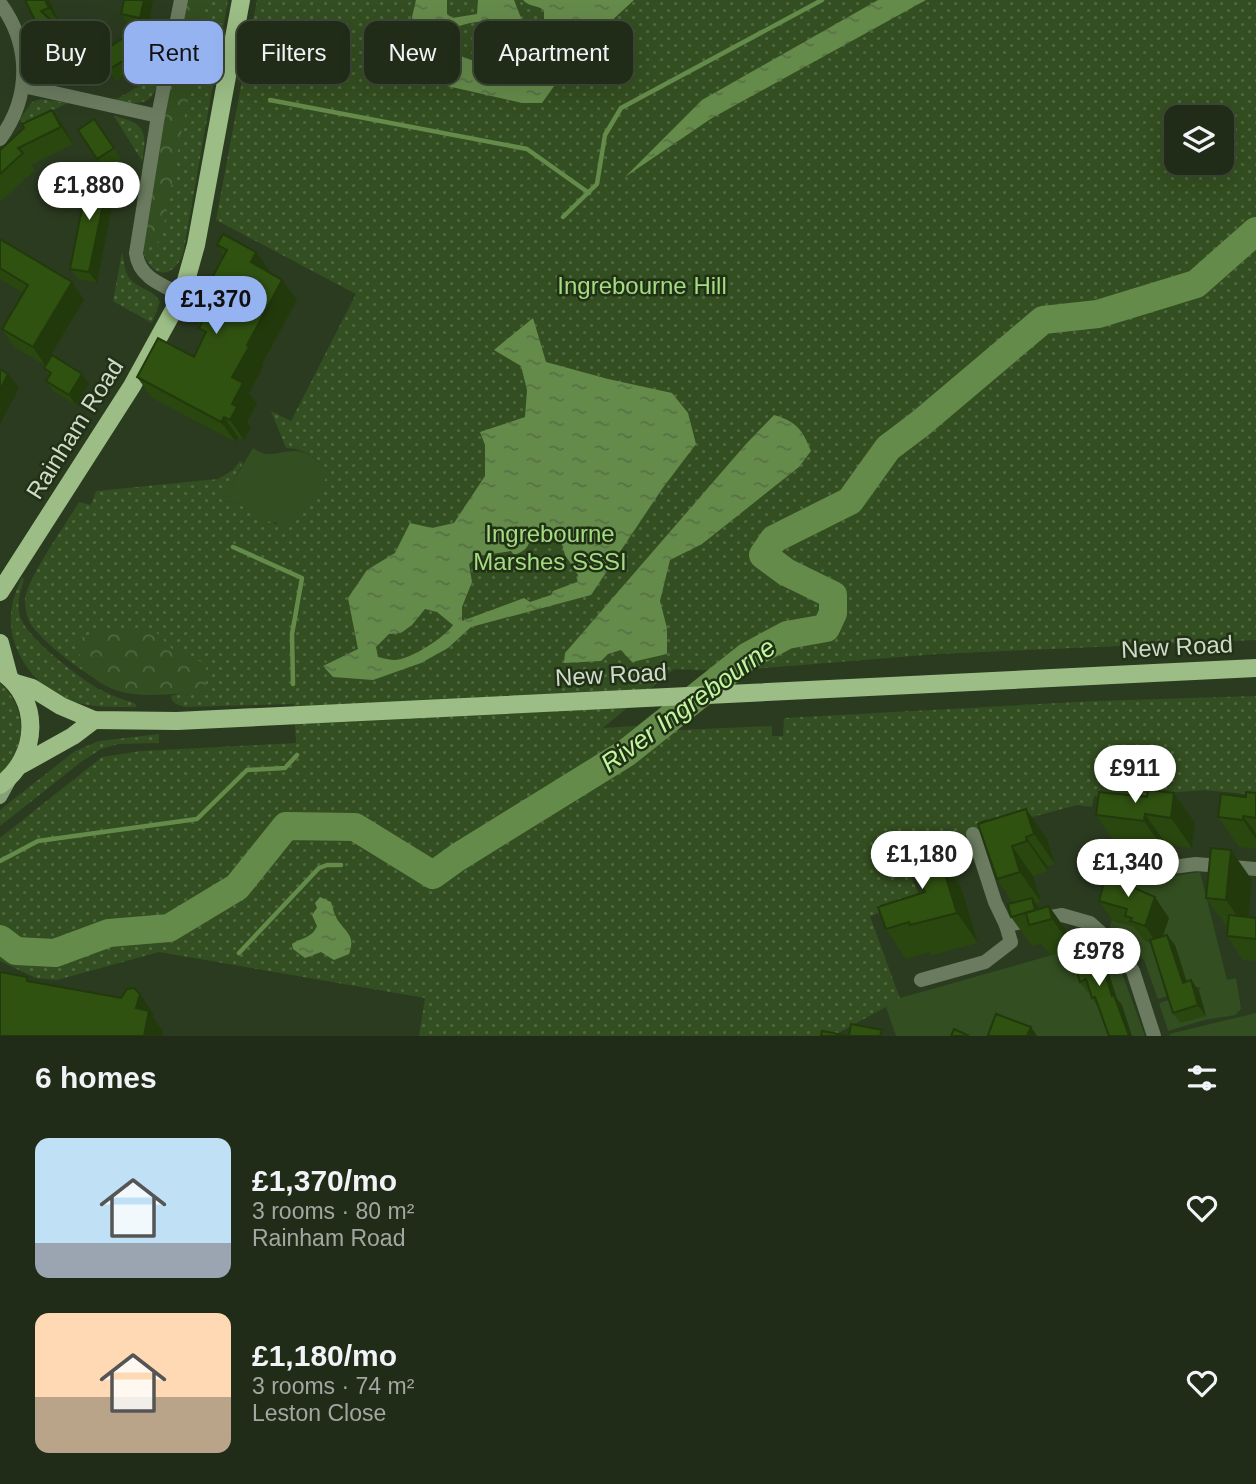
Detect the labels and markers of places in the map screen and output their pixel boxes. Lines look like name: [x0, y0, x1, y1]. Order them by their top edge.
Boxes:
pin: £1,880: [32, 162, 146, 222]
pin: £1,370: [159, 276, 273, 336]
pin: £911: [1094, 746, 1176, 805]
pin: £1,180: [865, 832, 979, 891]
pin: £1,340: [1071, 839, 1185, 899]
pin: £978: [1058, 928, 1140, 988]

